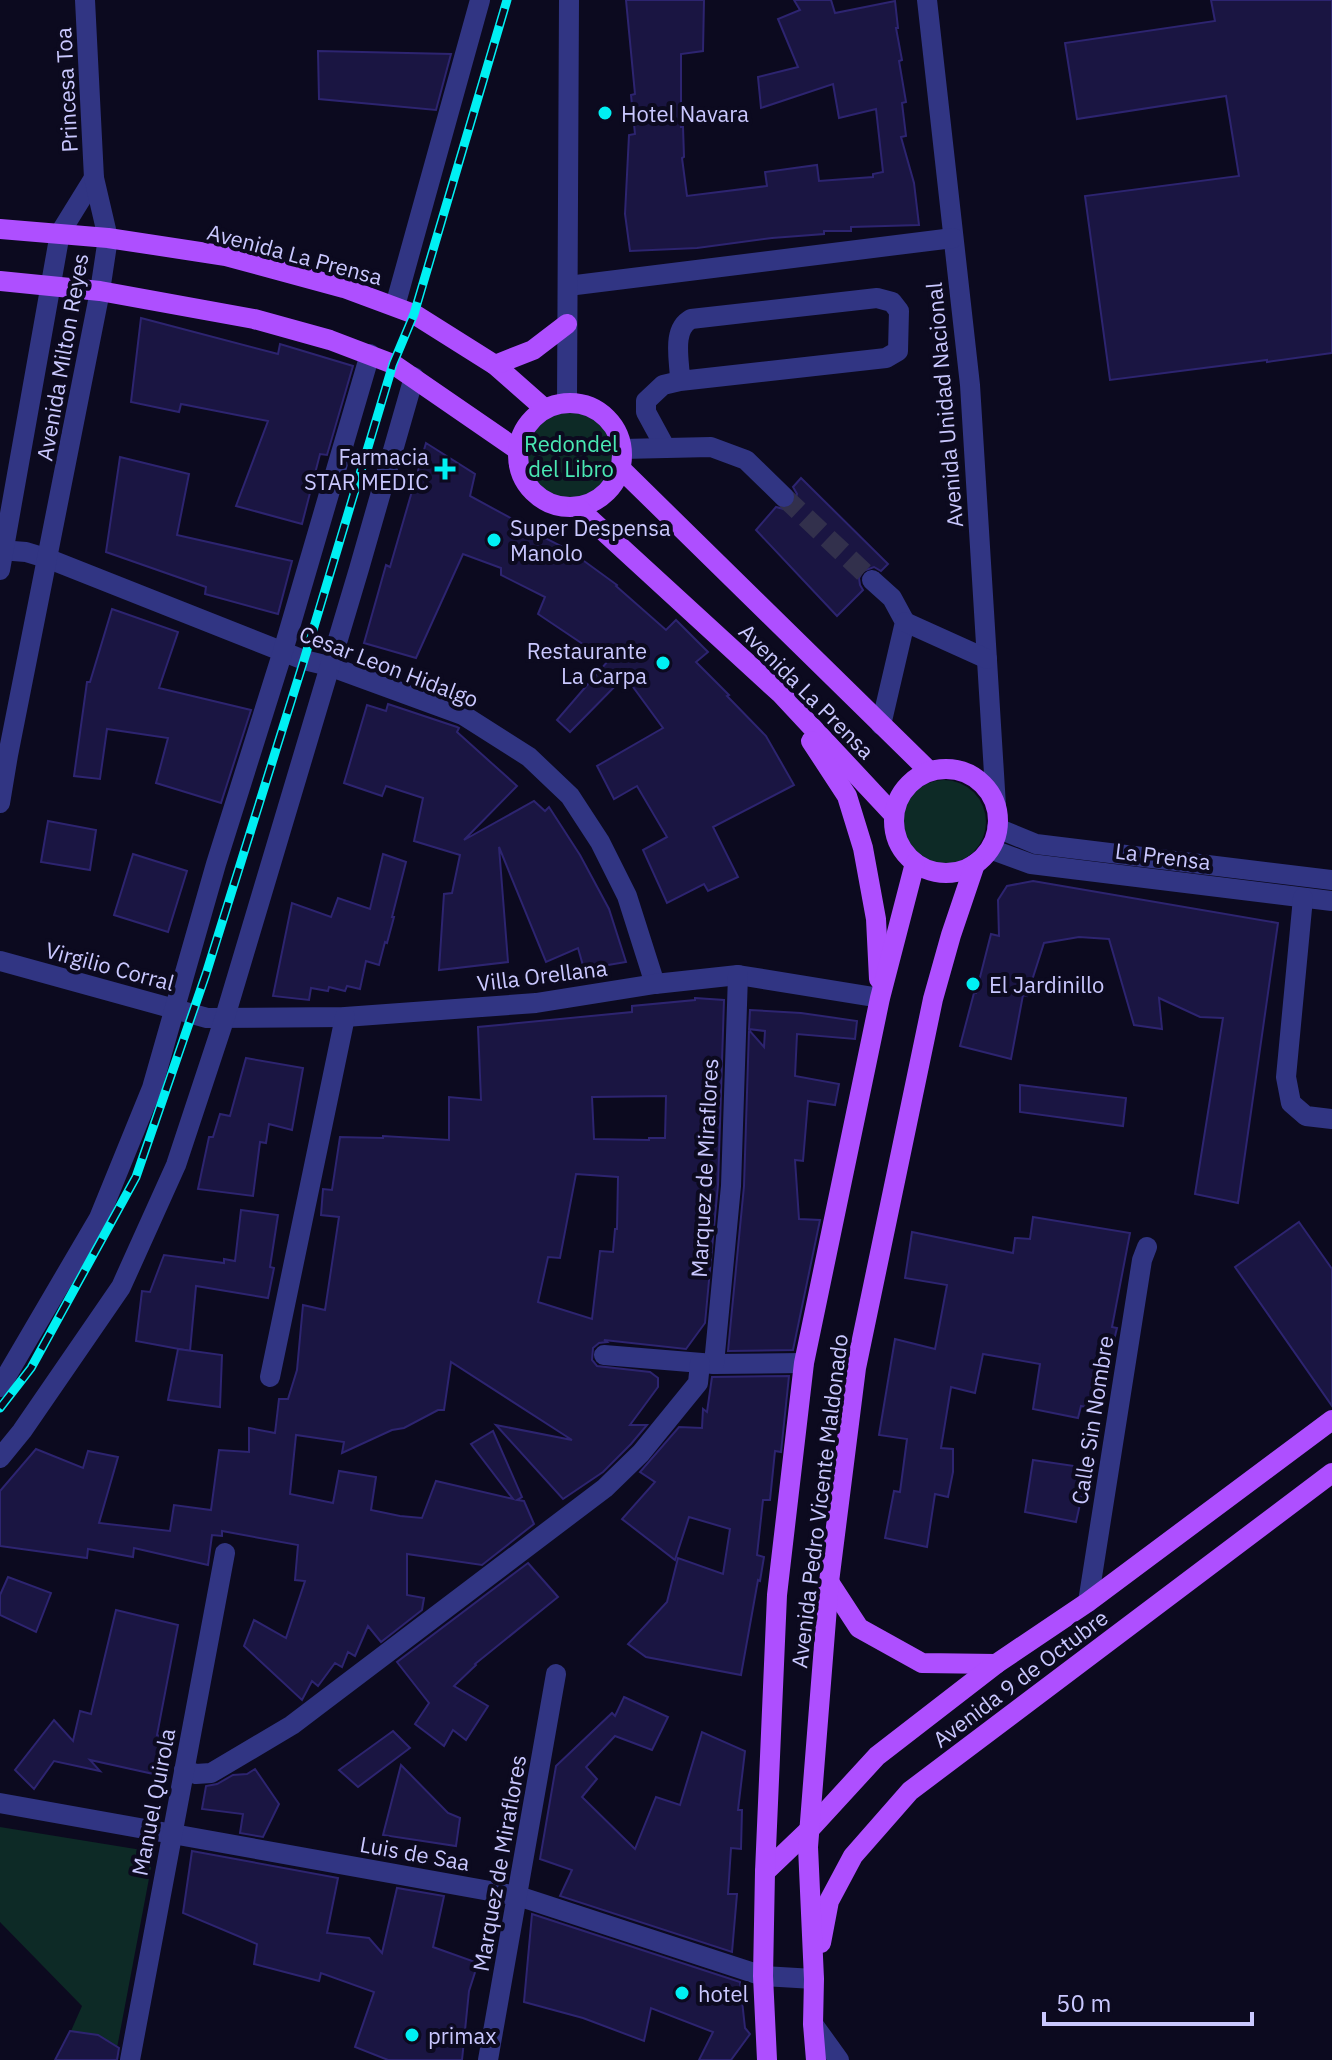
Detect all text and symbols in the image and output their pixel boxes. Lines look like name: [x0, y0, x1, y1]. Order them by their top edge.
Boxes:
street label: Princesa Toa: [48, 27, 84, 153]
place label: Hotel Navara: [621, 99, 749, 128]
marker: Hotel Navara: [596, 104, 614, 122]
street label: Avenida La Prensa: [204, 217, 386, 291]
street label: Avenida Milton Reyes: [29, 251, 95, 463]
street label: Avenida Unidad Nacional: [919, 281, 969, 529]
park label: Redondel del Libro: [524, 429, 618, 483]
place label: Farmacia STAR MEDIC: [304, 442, 429, 496]
marker: Farmacia STAR MEDIC: [436, 460, 454, 478]
place label: Super Despensa Manolo: [510, 513, 671, 567]
marker: Super Despensa Manolo: [485, 531, 503, 549]
street label: Avenida La Prensa: [733, 617, 881, 765]
street label: Cesar Leon Hidalgo: [295, 618, 483, 714]
place label: Restaurante La Carpa: [527, 636, 647, 690]
marker: Restaurante La Carpa: [654, 654, 672, 672]
street label: La Prensa: [1114, 836, 1213, 876]
street label: Virgilio Corral: [42, 935, 178, 997]
street label: Villa Orellana: [475, 953, 609, 997]
place label: El Jardinillo: [989, 970, 1104, 999]
marker: El Jardinillo: [964, 975, 982, 993]
street label: Marquez de Miraflores: [684, 1058, 724, 1278]
street label: Avenida Pedro Vicente Maldonado: [784, 1332, 854, 1670]
street label: Calle Sin Nombre: [1064, 1334, 1120, 1506]
street label: Avenida 9 de Octubre: [927, 1603, 1113, 1753]
street label: Manuel Quirola: [125, 1726, 182, 1878]
street label: Marquez de Miraflores: [466, 1752, 532, 1974]
street label: Luis de Saa: [358, 1829, 472, 1877]
scale bar: [1044, 1976, 1252, 2026]
place label: hotel: [698, 1979, 749, 2008]
marker: hotel: [673, 1984, 691, 2002]
text: 50 m: [1056, 1987, 1111, 2019]
place label: primax: [428, 2021, 496, 2050]
marker: primax: [403, 2026, 421, 2044]

